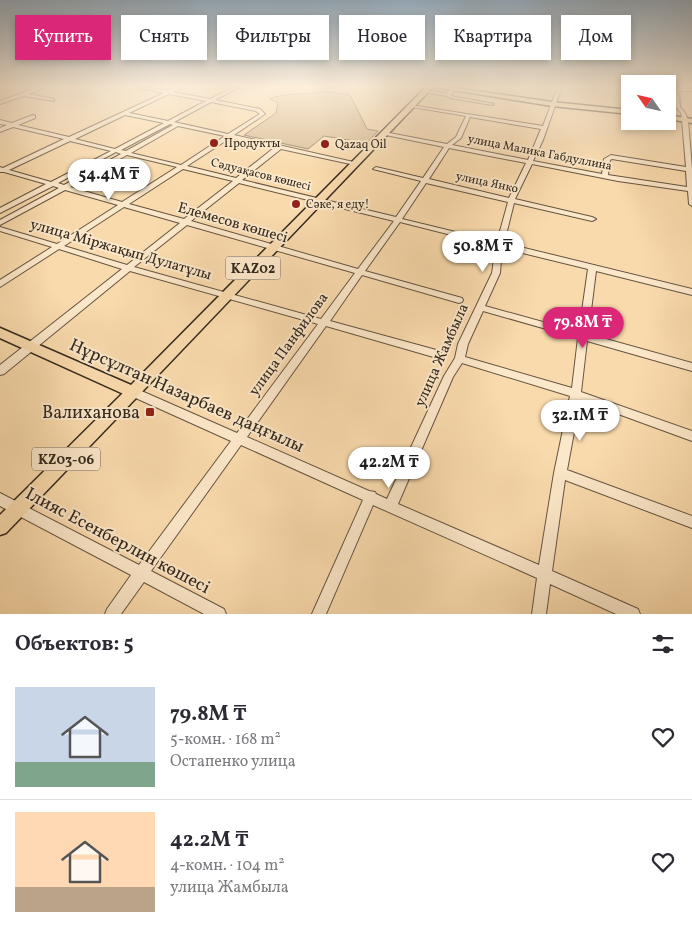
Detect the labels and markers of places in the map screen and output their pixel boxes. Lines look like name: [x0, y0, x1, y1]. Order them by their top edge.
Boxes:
place label: Продукты: [224, 136, 281, 152]
marker: Продукты: [208, 137, 220, 149]
place label: Qazaq Oil: [335, 137, 387, 153]
marker: Qazaq Oil: [319, 138, 331, 150]
pin: 54.4M ₸: [63, 158, 155, 201]
place label: Сәке, я еду!: [306, 197, 369, 213]
marker: Сәке, я еду!: [290, 198, 302, 210]
pin: 50.8M ₸: [437, 230, 529, 273]
pin: 79.8M ₸: [537, 306, 629, 349]
pin: 32.1M ₸: [534, 400, 626, 442]
place label: Валиханова: [42, 401, 140, 426]
marker: Валиханова: [144, 406, 156, 418]
pin: 42.2M ₸: [343, 446, 435, 489]

